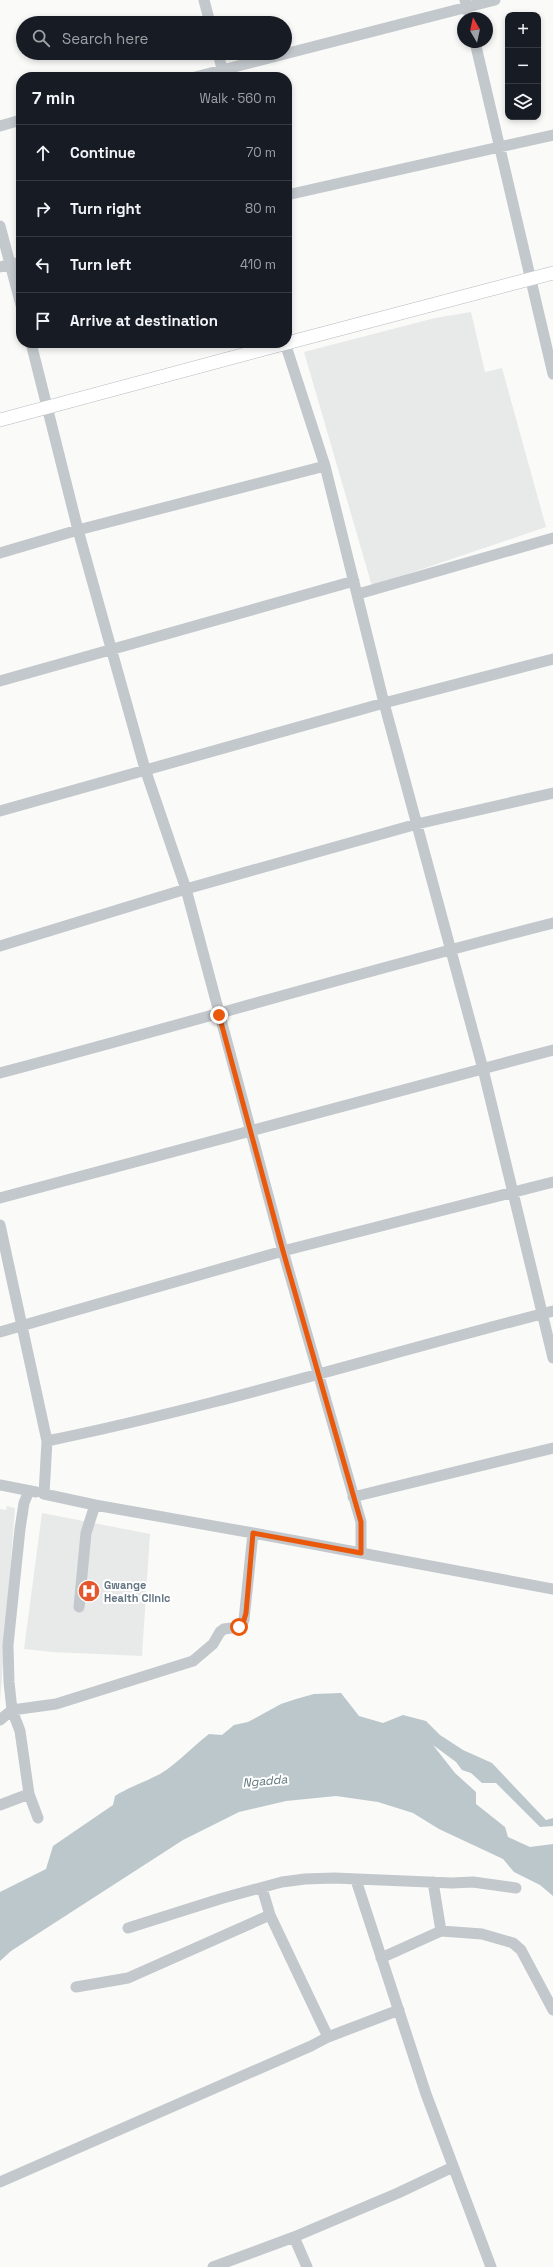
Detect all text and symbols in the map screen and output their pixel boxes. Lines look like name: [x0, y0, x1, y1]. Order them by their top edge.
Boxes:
north arrow: [457, 12, 493, 48]
map controls: [505, 12, 541, 120]
button: +: [505, 12, 541, 48]
search box: [16, 16, 292, 60]
icon: search: [30, 27, 52, 49]
text: Search here: [62, 29, 148, 48]
button: −: [505, 48, 541, 84]
button: layers: [505, 84, 541, 120]
text: 7 min: [32, 87, 75, 109]
text: Walk · 560 m: [199, 90, 276, 107]
icon: ahead: [32, 142, 54, 164]
text: Continue: [70, 143, 136, 162]
text: 70 m: [246, 144, 276, 161]
icon: right: [32, 198, 54, 220]
text: Turn right: [70, 199, 141, 218]
text: 80 m: [245, 200, 276, 217]
icon: left: [32, 254, 54, 276]
text: Turn left: [70, 255, 132, 274]
text: 410 m: [240, 256, 276, 273]
icon: arrive: [32, 310, 54, 332]
text: Arrive at destination: [70, 311, 218, 330]
route end: [210, 1006, 228, 1024]
hospital icon: Gwange Health Clinic: [76, 1578, 102, 1604]
place label: Gwange Health Clinic: [104, 1578, 171, 1605]
route start: [230, 1618, 248, 1636]
water label: Ngadda: [242, 1771, 288, 1791]

